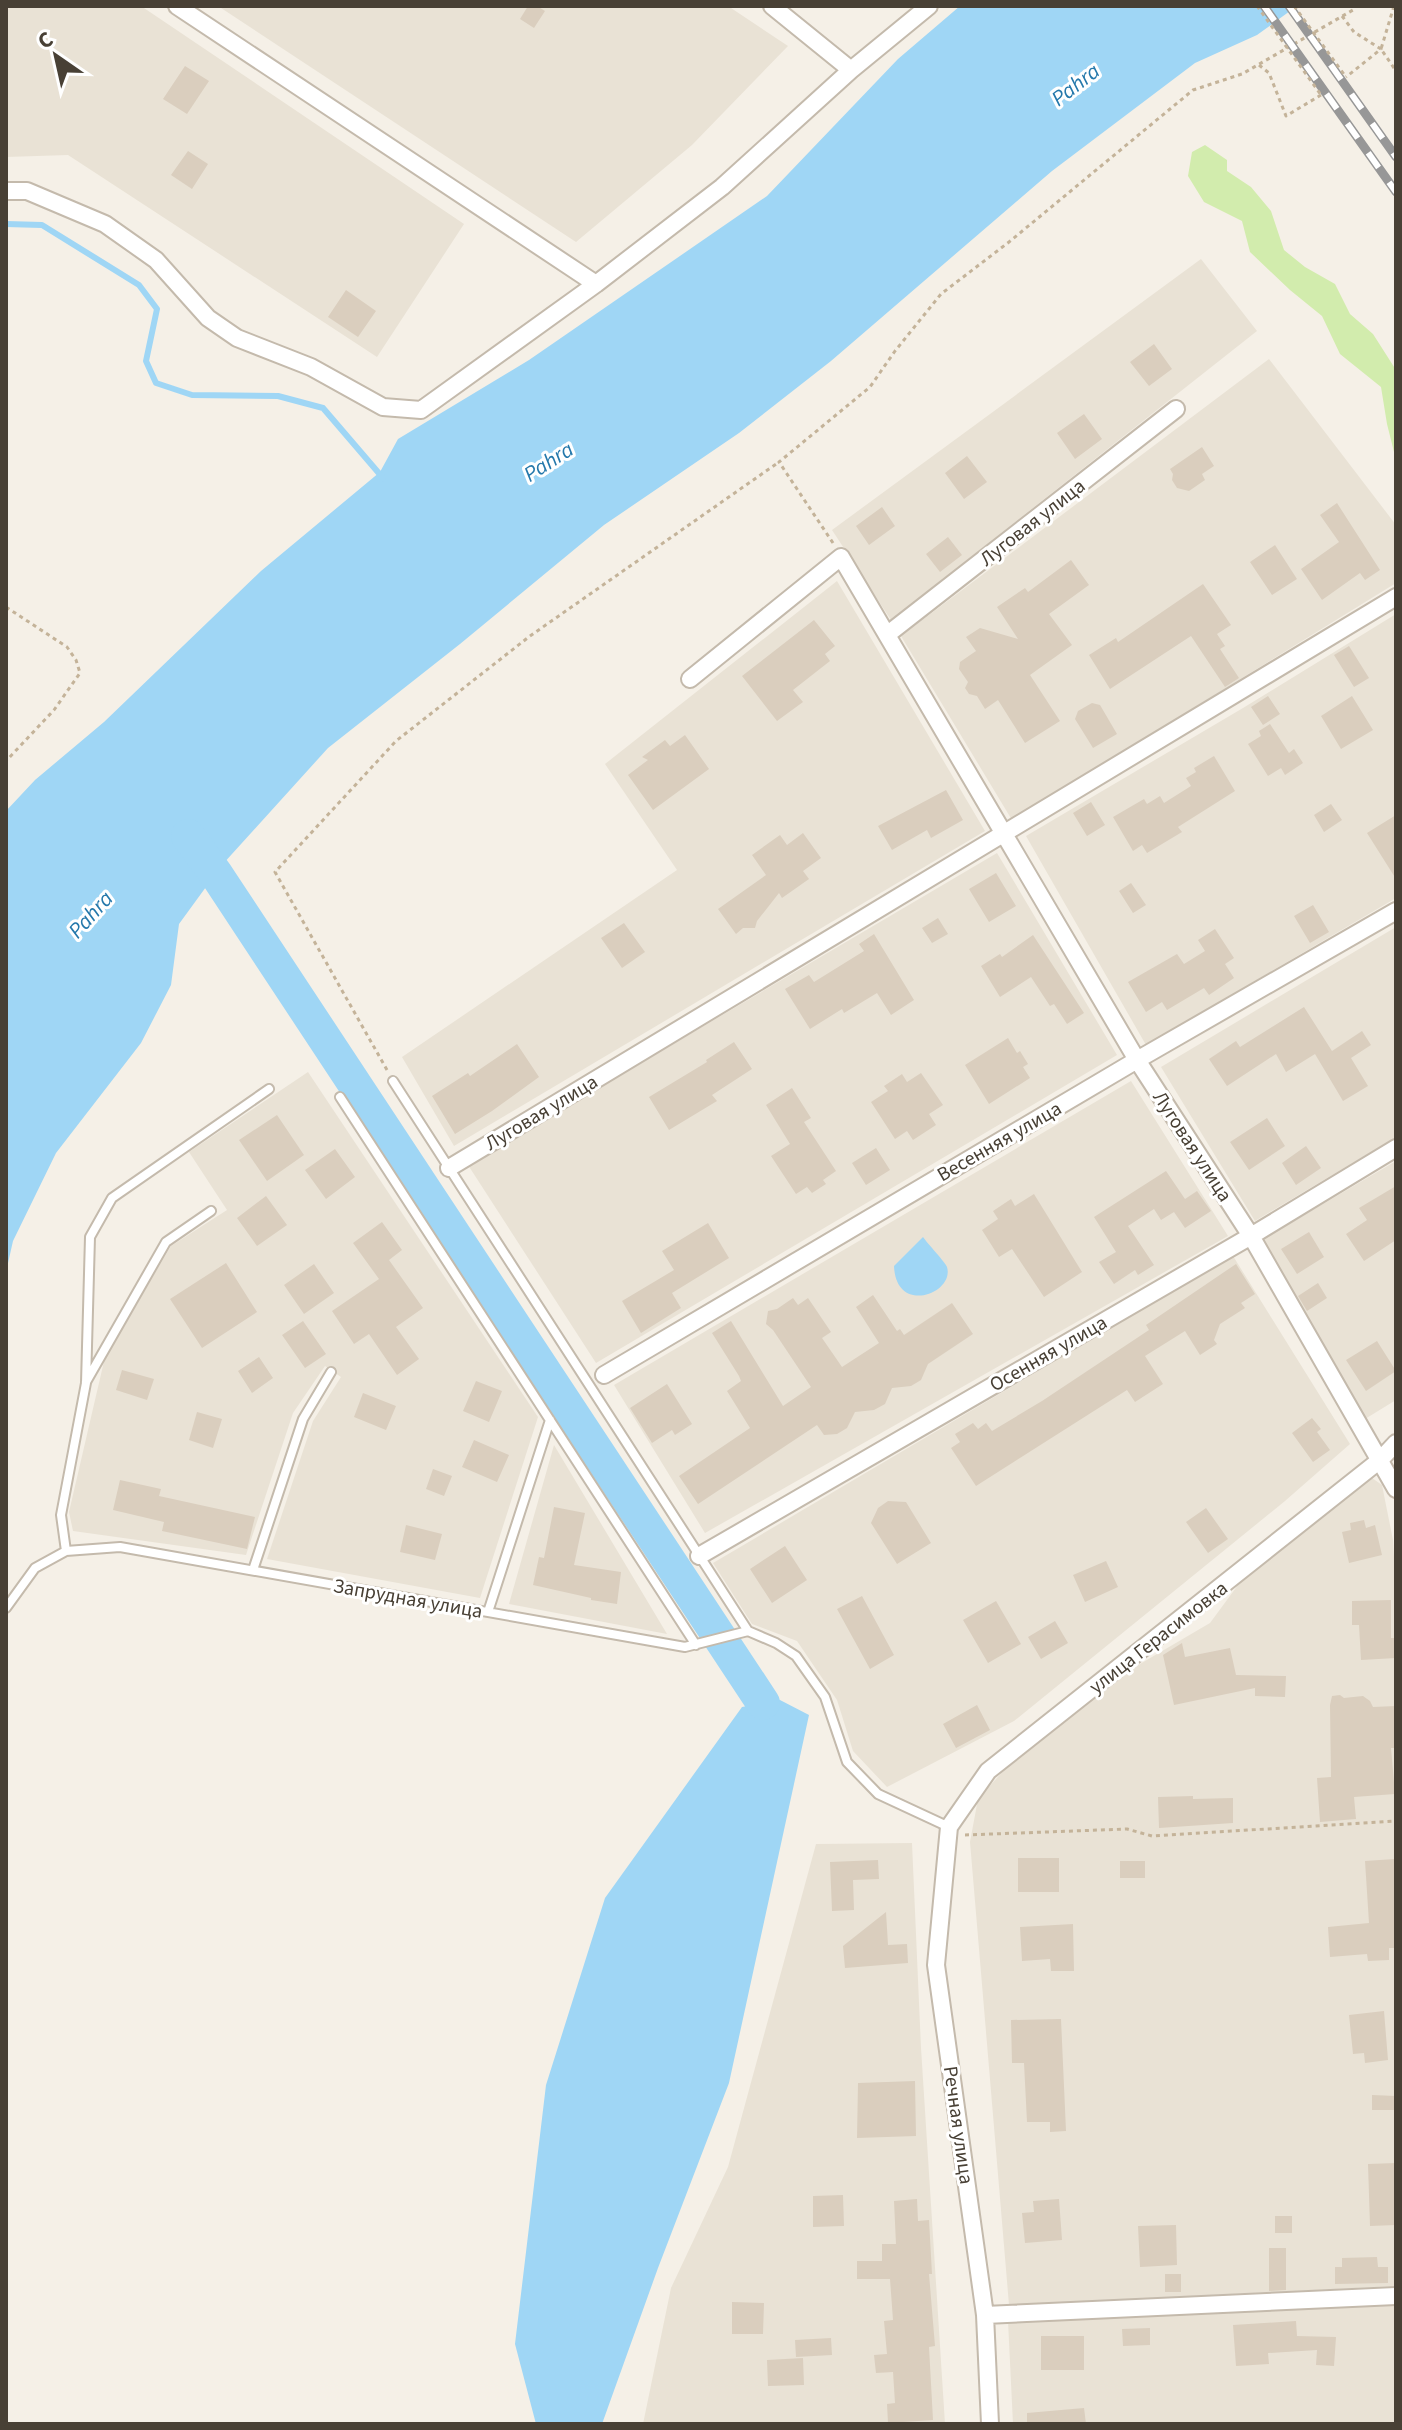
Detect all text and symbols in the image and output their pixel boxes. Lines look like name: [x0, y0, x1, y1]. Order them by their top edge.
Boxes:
north arrow: [16, 16, 96, 96]
text: С: [31, 23, 60, 57]
water label: Pahra: [1044, 55, 1107, 114]
water label: Pahra: [517, 434, 580, 490]
street label: Луговая улица: [974, 473, 1091, 573]
water label: Pahra: [61, 884, 121, 945]
street label: Луговая улица: [480, 1068, 603, 1158]
street label: Луговая улица: [1146, 1086, 1239, 1207]
street label: Весенняя улица: [932, 1095, 1067, 1189]
street label: Осенняя улица: [985, 1309, 1112, 1399]
street label: Запрудная улица: [331, 1572, 485, 1626]
street label: улица Герасимовка: [1083, 1575, 1234, 1701]
street label: Речная улица: [936, 2064, 980, 2186]

